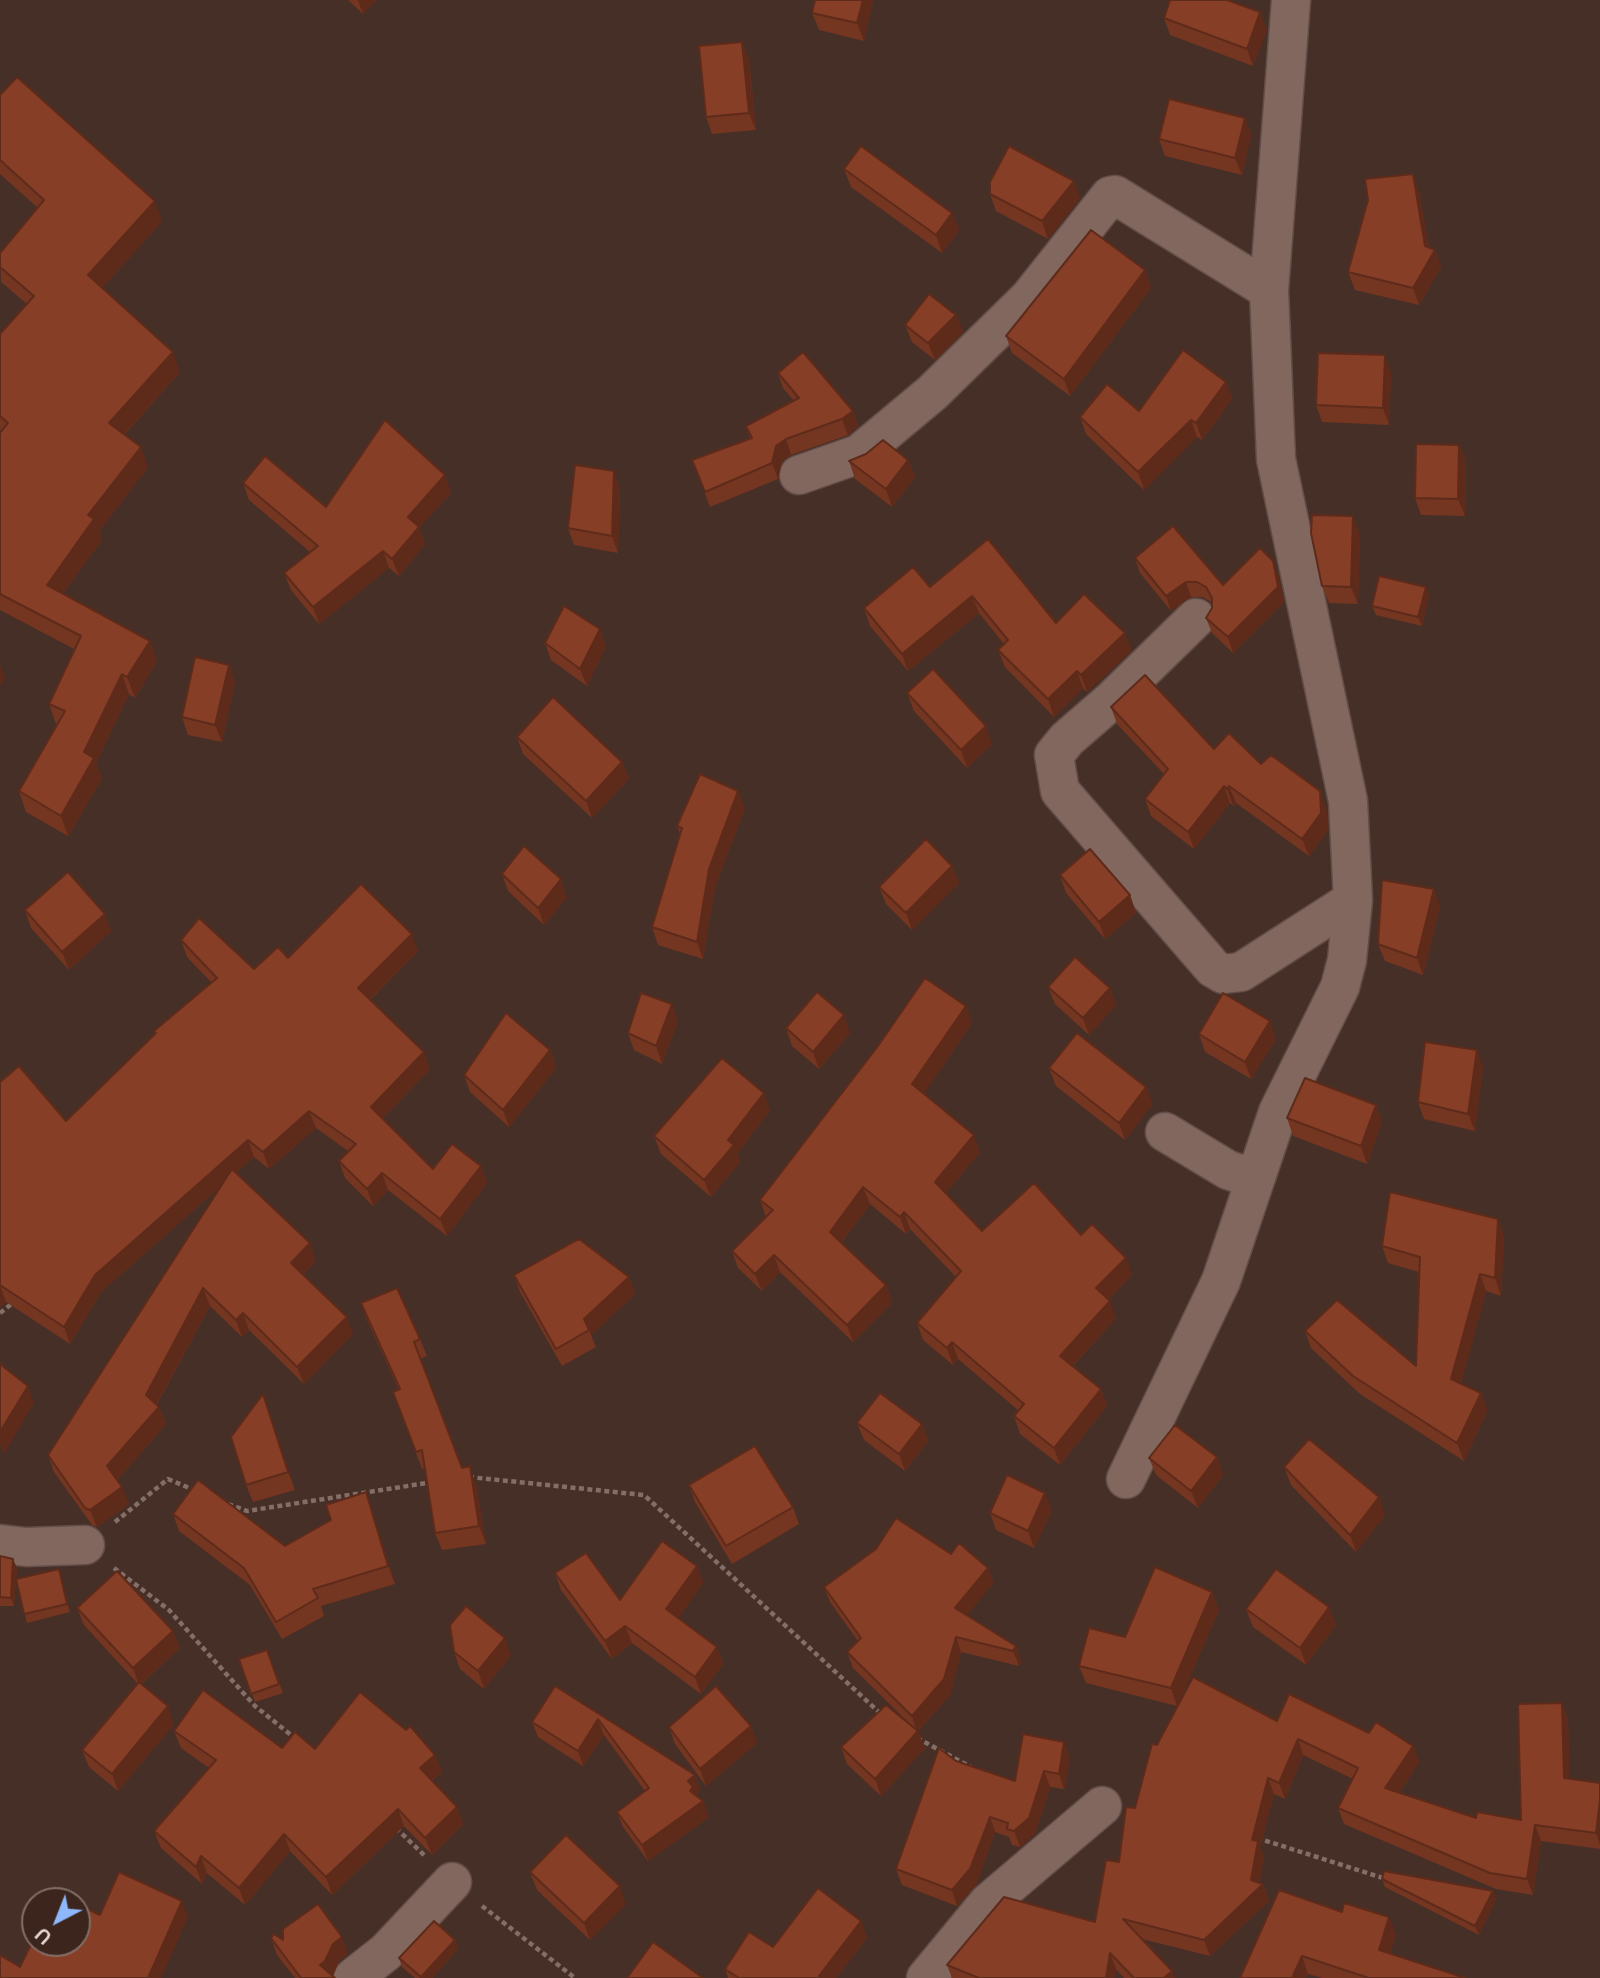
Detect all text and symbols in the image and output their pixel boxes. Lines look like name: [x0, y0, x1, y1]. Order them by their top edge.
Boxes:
north arrow: [21, 1887, 91, 1957]
text: U: [30, 1923, 56, 1950]

